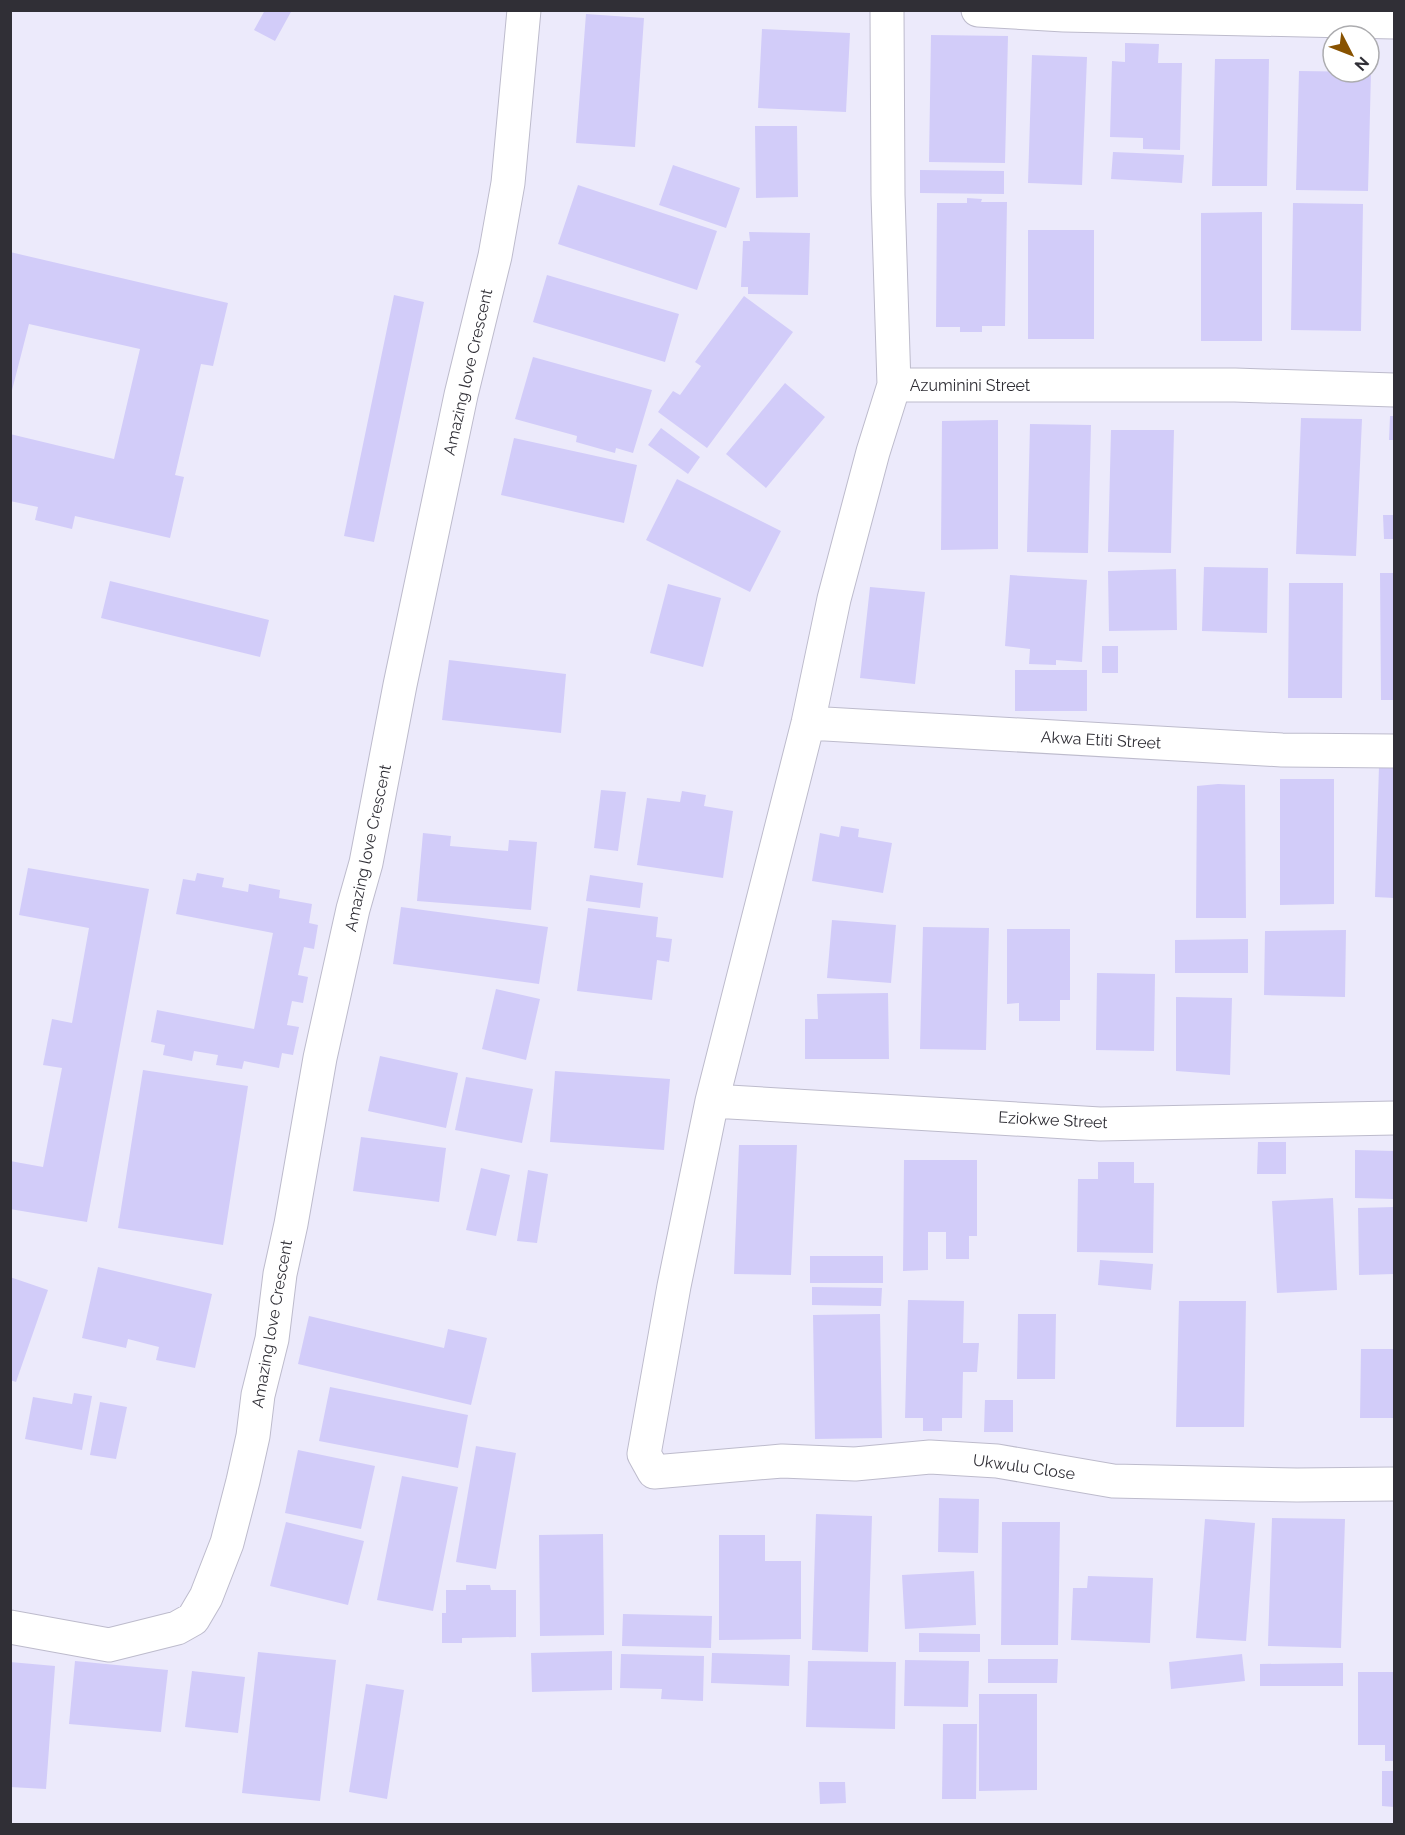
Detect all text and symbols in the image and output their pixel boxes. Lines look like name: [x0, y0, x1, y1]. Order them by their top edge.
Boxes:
north arrow: [1321, 24, 1381, 84]
text: N: [1351, 53, 1373, 75]
street label: Amazing love Crescent: [440, 286, 497, 457]
street label: Azuminini Street: [910, 376, 1031, 395]
street label: Akwa Etiti Street: [1040, 727, 1162, 753]
street label: Amazing love Crescent: [341, 762, 395, 933]
street label: Eziokwe Street: [998, 1108, 1109, 1132]
street label: Amazing love Crescent: [248, 1238, 296, 1410]
street label: Ukwulu Close: [972, 1450, 1076, 1484]

